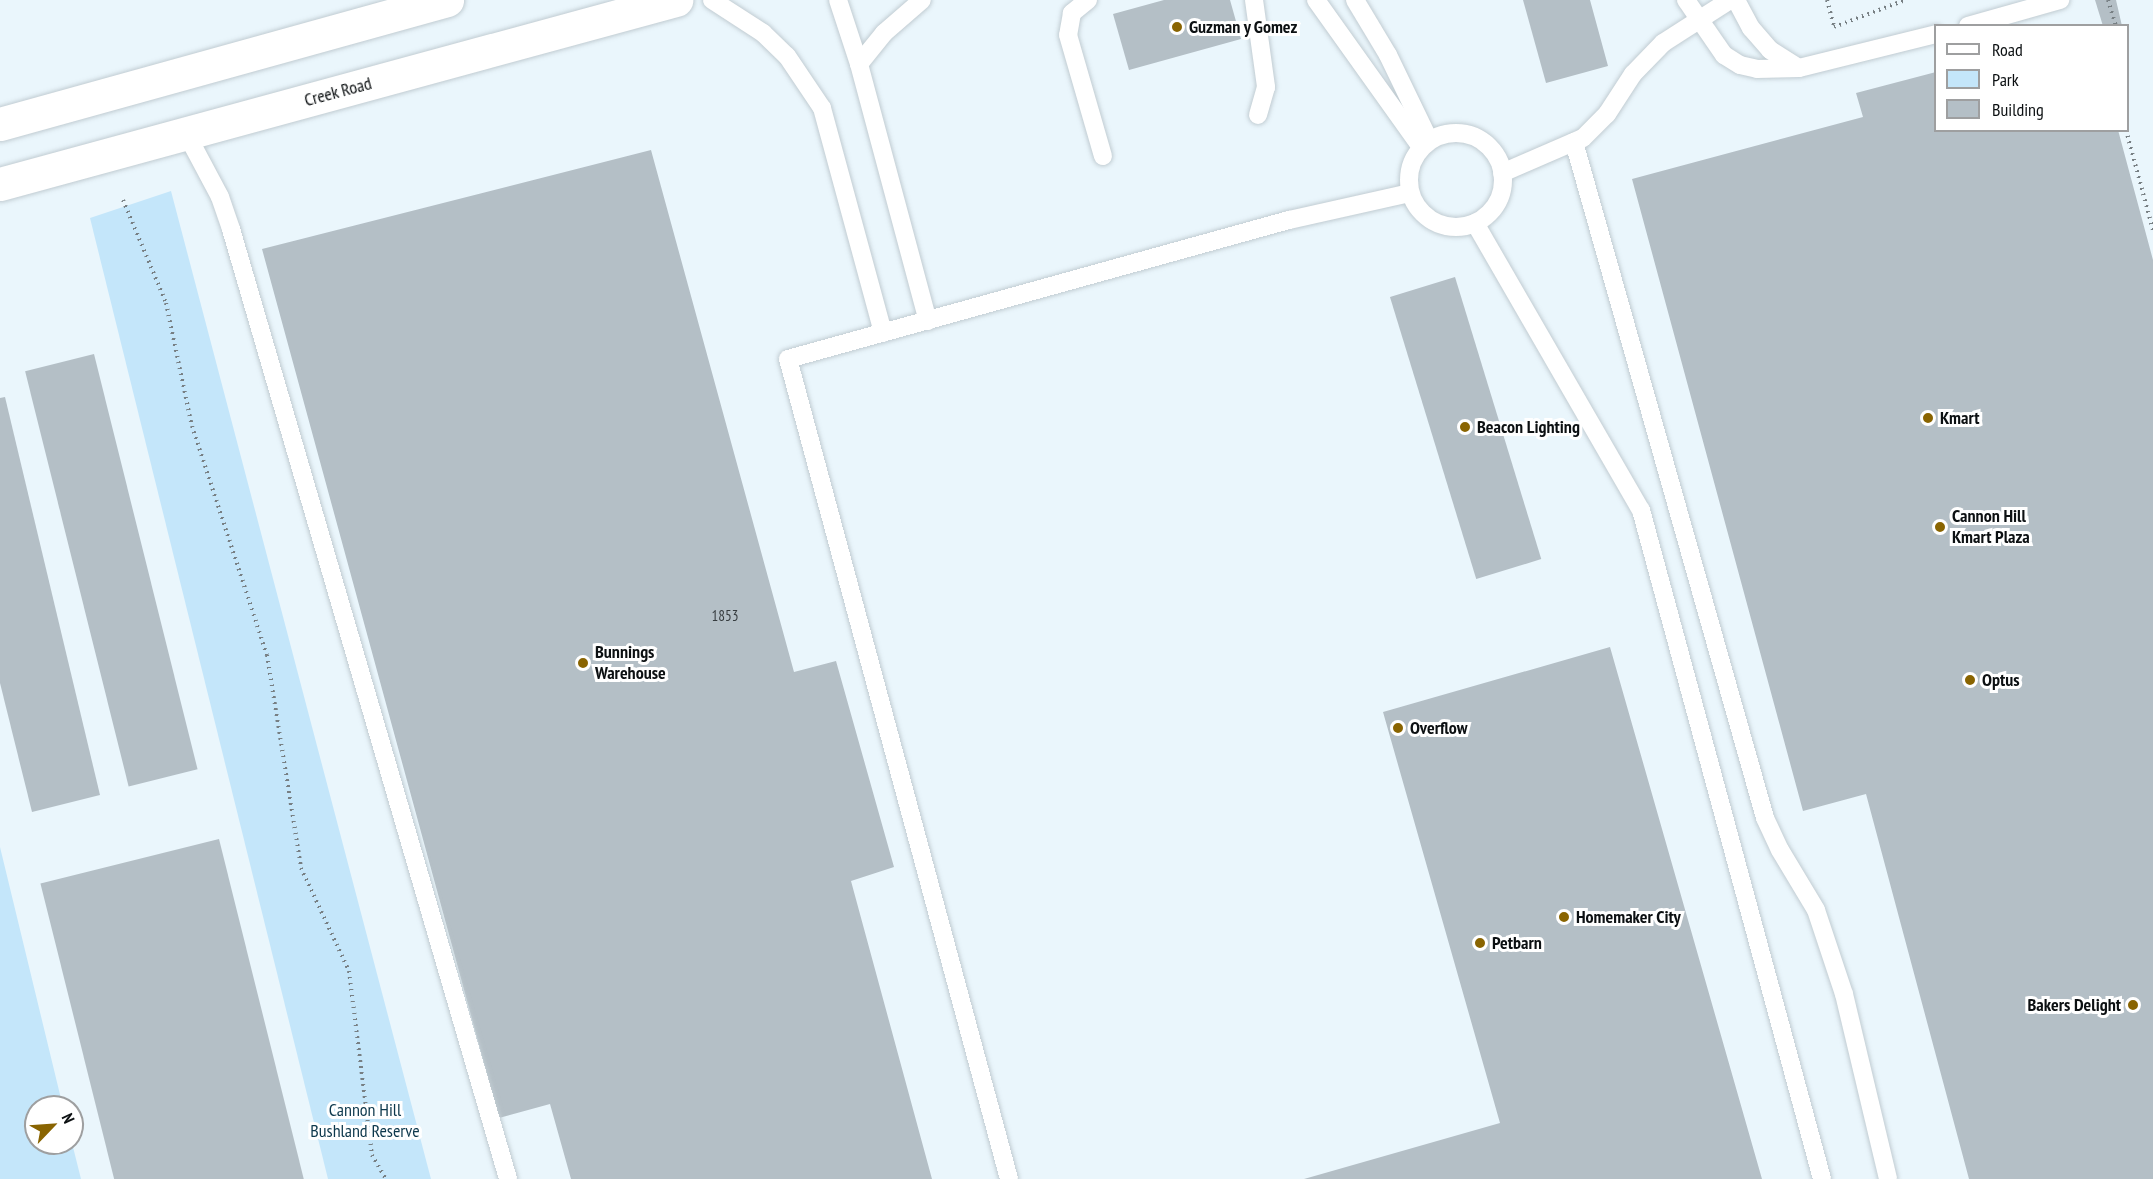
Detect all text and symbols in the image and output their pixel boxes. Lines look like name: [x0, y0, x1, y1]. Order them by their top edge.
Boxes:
place label: Guzman y Gomez: [1189, 16, 1298, 38]
marker: Guzman y Gomez: [1170, 20, 1184, 34]
legend: [1934, 24, 2129, 132]
text: Road: [1992, 38, 2023, 61]
text: Park: [1992, 68, 2019, 91]
street label: Creek Road: [302, 73, 374, 111]
text: Building: [1992, 98, 2044, 121]
place label: Kmart: [1940, 407, 1979, 429]
marker: Kmart: [1921, 411, 1935, 425]
place label: Beacon Lighting: [1477, 416, 1580, 438]
marker: Beacon Lighting: [1458, 420, 1472, 434]
place label: Cannon Hill Kmart Plaza: [1952, 506, 2030, 548]
marker: Cannon Hill Kmart Plaza: [1933, 520, 1947, 534]
house number: 1853: [712, 607, 738, 625]
place label: Bunnings Warehouse: [595, 642, 666, 684]
marker: Bunnings Warehouse: [576, 656, 590, 670]
place label: Optus: [1982, 669, 2020, 691]
marker: Optus: [1963, 673, 1977, 687]
place label: Overflow: [1410, 717, 1467, 739]
marker: Overflow: [1391, 721, 1405, 735]
place label: Homemaker City: [1576, 906, 1681, 928]
marker: Homemaker City: [1557, 910, 1571, 924]
place label: Petbarn: [1492, 932, 1542, 954]
marker: Petbarn: [1473, 936, 1487, 950]
place label: Bakers Delight: [2027, 994, 2121, 1016]
marker: Bakers Delight: [2126, 998, 2140, 1012]
north arrow: [24, 1095, 84, 1155]
park label: Cannon Hill Bushland Reserve: [310, 1100, 420, 1142]
text: N: [58, 1110, 79, 1126]

